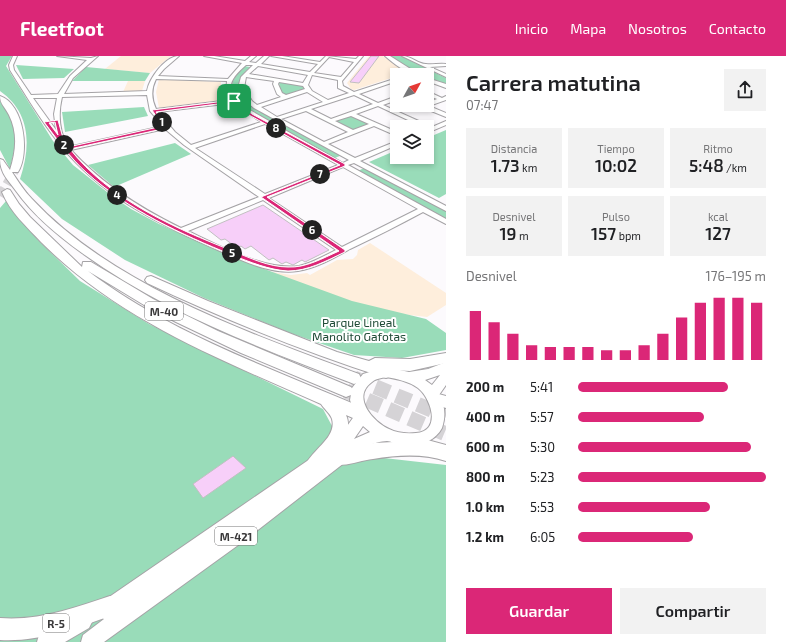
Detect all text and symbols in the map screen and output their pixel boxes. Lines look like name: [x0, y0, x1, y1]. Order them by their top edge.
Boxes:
text: Fleetfoot: [20, 17, 104, 40]
text: Inicio: [515, 20, 548, 37]
text: Mapa: [570, 20, 606, 37]
text: Nosotros: [628, 20, 687, 37]
text: Contacto: [709, 20, 766, 37]
north arrow: [390, 68, 434, 112]
map controls: [390, 68, 434, 164]
text: Carrera matutina: [466, 69, 641, 95]
button: share: [724, 69, 766, 111]
pin: [217, 84, 251, 118]
icon: arrive: [223, 90, 245, 112]
text: 07:47: [466, 97, 498, 113]
pin: 1: [152, 112, 172, 132]
text: 1: [160, 115, 164, 128]
pin: 8: [266, 118, 286, 138]
button: layers: [390, 120, 434, 164]
text: 8: [273, 121, 279, 134]
pin: 2: [54, 135, 74, 155]
text: 2: [61, 138, 67, 151]
text: Distancia: [491, 142, 537, 155]
text: Tiempo: [597, 142, 635, 155]
text: Ritmo: [703, 142, 733, 155]
text: 1.73: [491, 155, 520, 175]
text: 10:02: [595, 155, 637, 175]
text: 5:48: [689, 155, 724, 175]
text: km: [520, 161, 537, 174]
text: /km: [724, 161, 747, 174]
pin: 7: [310, 164, 330, 184]
text: 7: [317, 167, 323, 180]
pin: 4: [107, 185, 127, 205]
text: 4: [113, 188, 121, 201]
text: Desnivel: [493, 210, 535, 223]
text: Pulso: [602, 210, 630, 223]
text: kcal: [708, 210, 728, 223]
pin: 6: [302, 220, 322, 240]
text: 6: [309, 223, 315, 236]
text: 19: [499, 223, 516, 243]
text: 157: [591, 223, 616, 243]
text: 127: [705, 223, 731, 243]
text: m: [516, 229, 529, 242]
text: bpm: [616, 229, 641, 242]
pin: 5: [222, 243, 242, 263]
text: 5: [229, 246, 235, 259]
text: Desnivel: [466, 268, 517, 284]
text: 176–195 m: [706, 268, 766, 284]
road number: M-40: [145, 302, 183, 320]
park label: Parque Lineal Manolito Gafotas: [312, 315, 406, 343]
text: 200 m: [466, 379, 504, 395]
text: 5:41: [530, 379, 553, 395]
text: 400 m: [466, 409, 505, 425]
text: 5:57: [530, 409, 554, 425]
text: 600 m: [466, 439, 504, 455]
text: 5:30: [530, 439, 555, 455]
text: 800 m: [466, 469, 505, 485]
text: 5:23: [530, 469, 555, 485]
text: 1.0 km: [466, 499, 505, 515]
text: 5:53: [530, 499, 554, 515]
road number: M-421: [215, 527, 257, 545]
text: 1.2 km: [466, 529, 504, 545]
text: 6:05: [530, 529, 555, 545]
button: Guardar: [466, 588, 612, 634]
button: Compartir: [620, 588, 766, 634]
road number: R-5: [43, 614, 69, 632]

